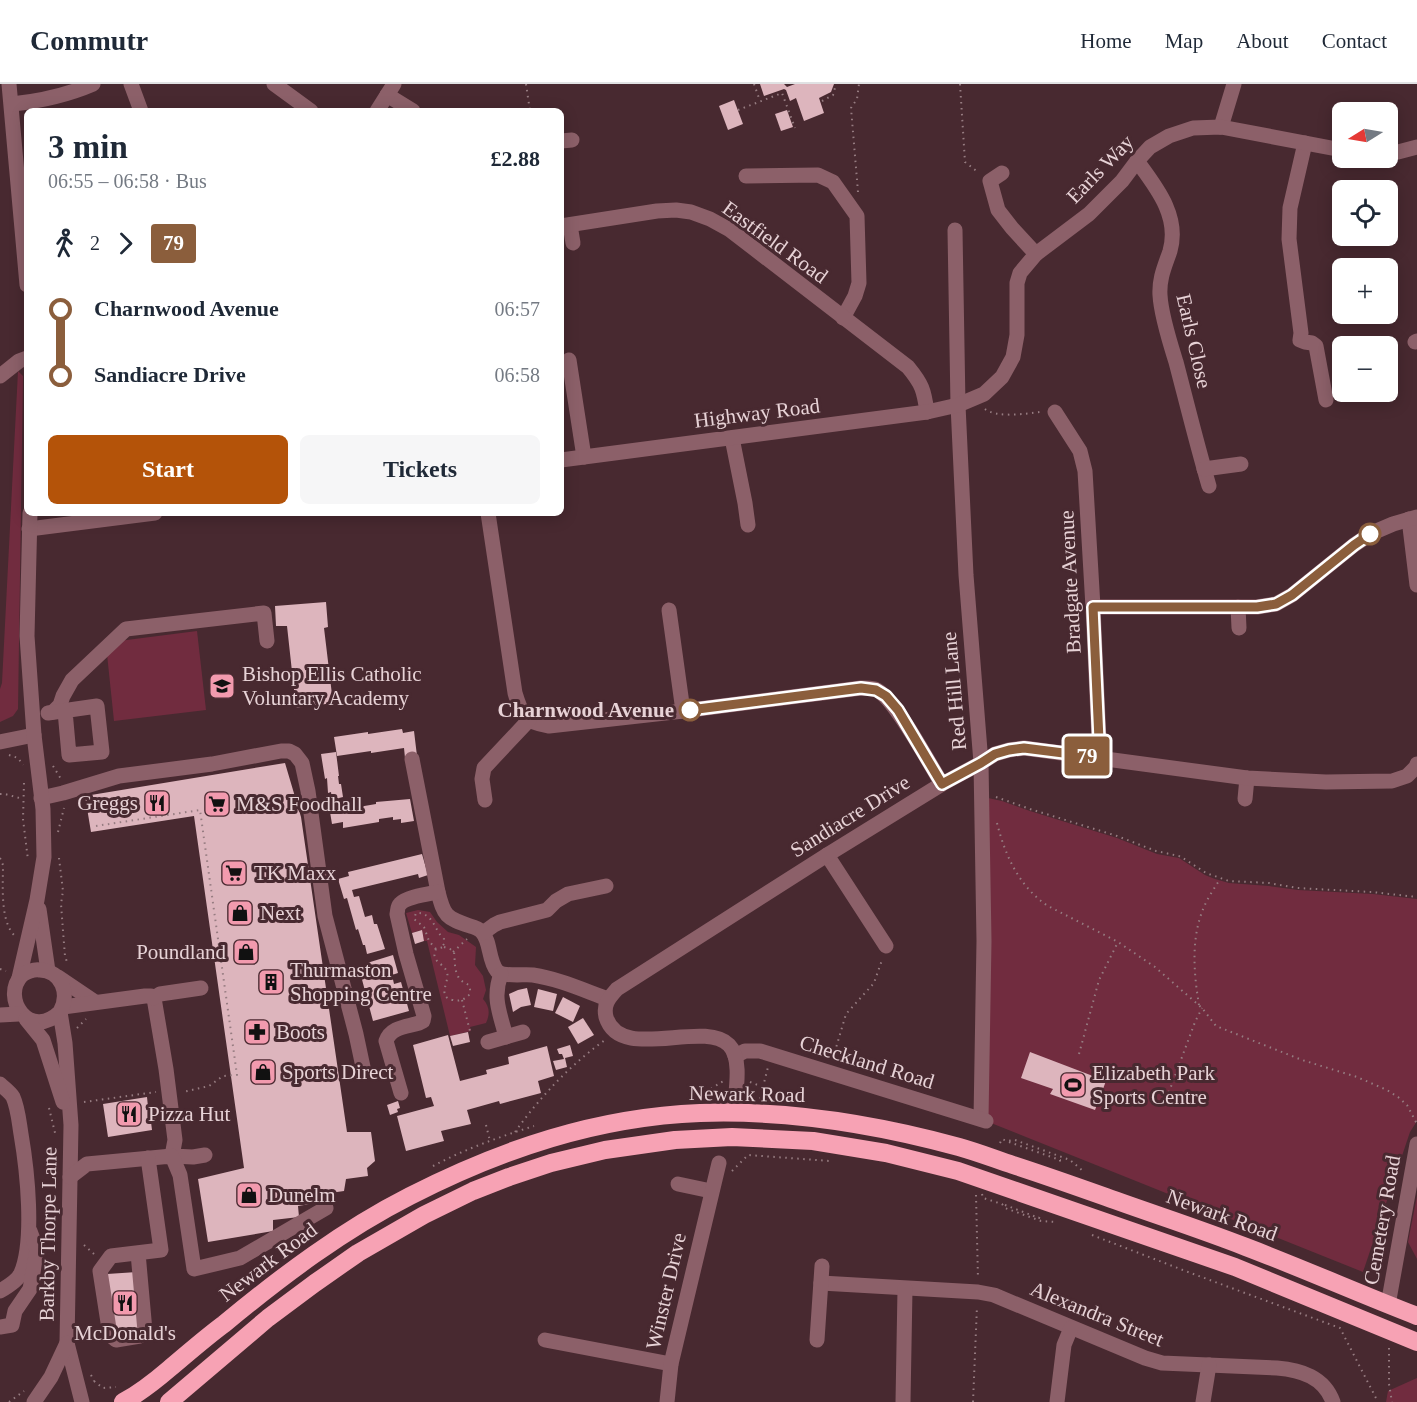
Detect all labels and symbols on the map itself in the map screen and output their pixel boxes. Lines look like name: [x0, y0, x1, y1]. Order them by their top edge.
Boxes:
north arrow: [1332, 102, 1398, 168]
street label: Earls Way: [1062, 129, 1139, 208]
street label: Eastfield Road: [718, 196, 833, 289]
street label: Earls Close: [1171, 291, 1217, 391]
street label: Highway Road: [693, 393, 822, 433]
street label: Bradgate Avenue: [1054, 510, 1086, 654]
unlabelled marker: [1359, 523, 1381, 545]
street label: Red Hill Lane: [937, 631, 971, 751]
place label: Bishop Ellis Catholic Voluntary Academy: [242, 662, 422, 710]
school or university icon: Bishop Ellis Catholic Voluntary Academy: [207, 671, 237, 701]
place label: Charnwood Avenue: [498, 698, 674, 722]
marker: Charnwood Avenue: [679, 699, 701, 721]
line badge: 79: [1060, 736, 1114, 776]
street label: Sandiacre Drive: [786, 770, 914, 862]
restaurant icon: Greggs: [142, 788, 172, 818]
supermarket icon: M&S Foodhall: [202, 789, 232, 819]
place label: Greggs: [77, 791, 138, 815]
place label: M&S Foodhall: [236, 792, 363, 816]
supermarket icon: TK Maxx: [219, 858, 249, 888]
place label: TK Maxx: [254, 861, 337, 885]
shop icon: Next: [225, 898, 255, 928]
place label: Next: [260, 901, 301, 925]
shop icon: Poundland: [231, 937, 261, 967]
place label: Poundland: [136, 940, 226, 964]
place label: Thurmaston Shopping Centre: [290, 958, 432, 1006]
building icon: Thurmaston Shopping Centre: [256, 967, 286, 997]
pharmacy icon: Boots: [242, 1017, 272, 1047]
place label: Boots: [276, 1020, 325, 1044]
street label: Checkland Road: [797, 1030, 938, 1094]
shop icon: Sports Direct: [248, 1057, 278, 1087]
place label: Sports Direct: [282, 1060, 394, 1084]
place label: Elizabeth Park Sports Centre: [1092, 1061, 1216, 1109]
sports icon: Elizabeth Park Sports Centre: [1058, 1070, 1088, 1100]
street label: Newark Road: [689, 1081, 806, 1107]
restaurant icon: Pizza Hut: [114, 1099, 144, 1129]
place label: Pizza Hut: [148, 1102, 230, 1126]
street label: Barkby Thorpe Lane: [34, 1147, 62, 1321]
street label: Cemetery Road: [1359, 1153, 1405, 1287]
shop icon: Dunelm: [234, 1180, 264, 1210]
place label: Dunelm: [268, 1183, 336, 1207]
street label: Newark Road: [1163, 1184, 1281, 1246]
street label: Newark Road: [214, 1217, 322, 1307]
street label: Winster Drive: [641, 1230, 691, 1352]
street label: Alexandra Street: [1027, 1276, 1167, 1352]
restaurant icon: McDonald's: [110, 1288, 140, 1318]
place label: McDonald's: [74, 1321, 176, 1345]

